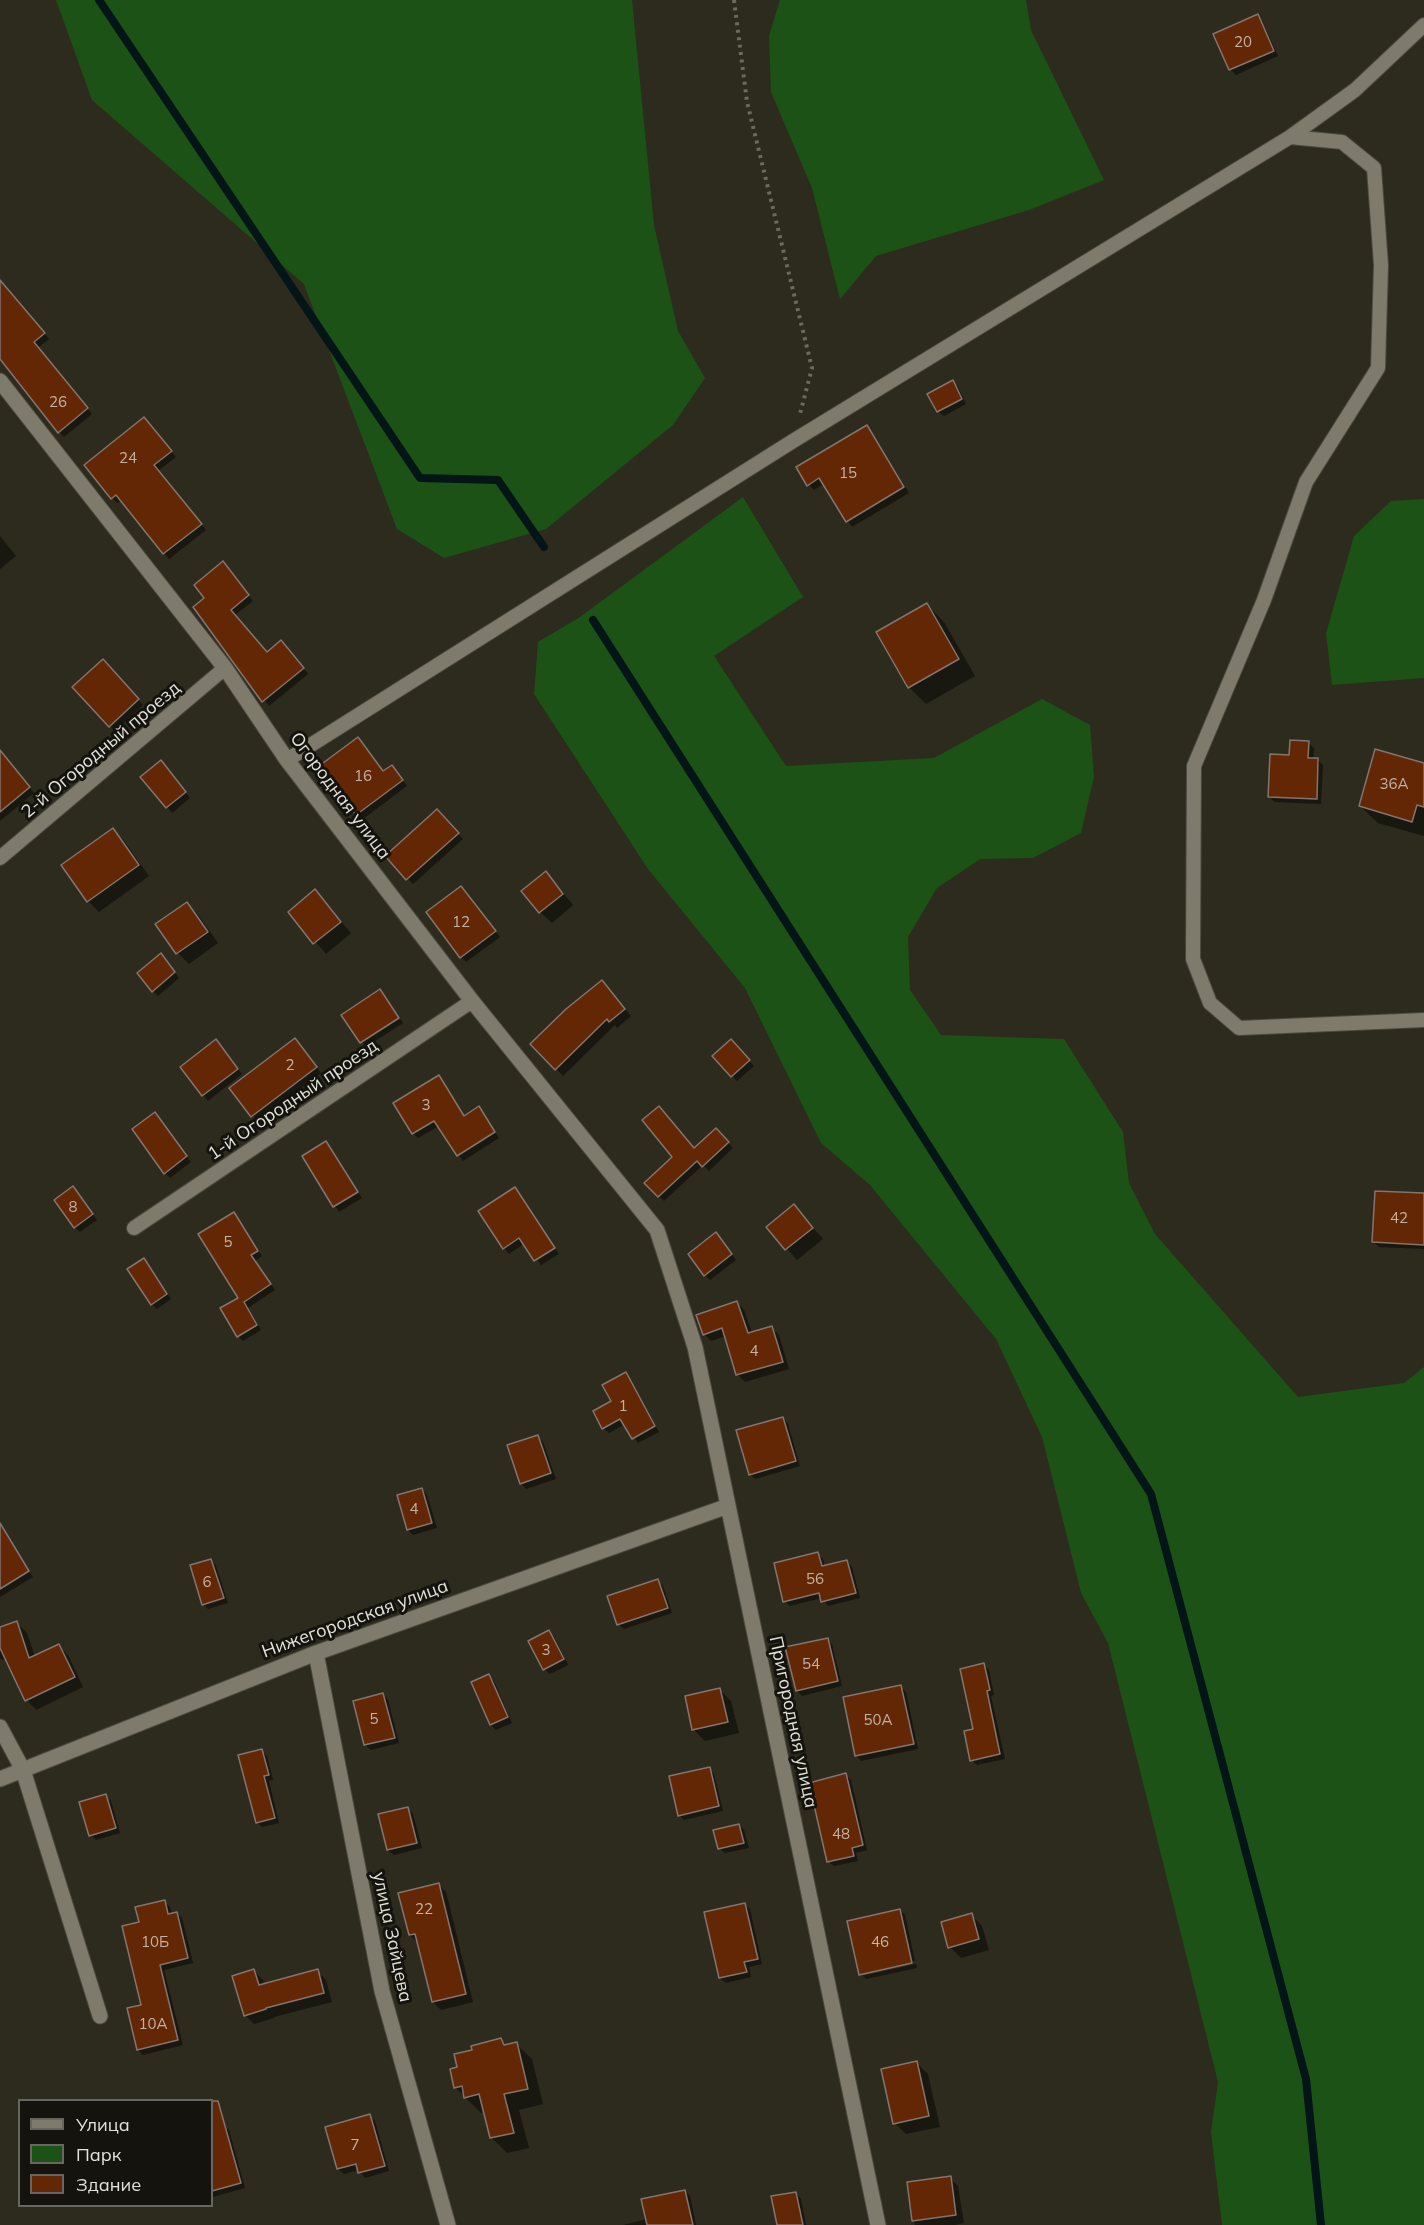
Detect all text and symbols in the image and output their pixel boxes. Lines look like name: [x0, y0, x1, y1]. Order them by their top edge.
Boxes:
house number: 20: [1234, 33, 1252, 51]
house number: 26: [49, 393, 67, 411]
house number: 24: [119, 449, 137, 467]
house number: 15: [839, 464, 857, 482]
street label: 2-й Огородный проезд: [17, 677, 185, 823]
street label: Огородная улица: [285, 728, 395, 864]
house number: 16: [354, 767, 372, 785]
house number: 36А: [1379, 775, 1409, 793]
house number: 12: [452, 913, 470, 931]
street label: 1-й Огородный проезд: [204, 1035, 382, 1165]
house number: 2: [286, 1056, 294, 1074]
house number: 3: [422, 1096, 430, 1114]
house number: 8: [69, 1198, 77, 1216]
house number: 42: [1390, 1209, 1408, 1227]
house number: 5: [224, 1233, 232, 1251]
house number: 4: [750, 1342, 758, 1360]
house number: 1: [619, 1397, 627, 1415]
house number: 4: [410, 1500, 418, 1518]
house number: 56: [806, 1570, 824, 1588]
house number: 6: [203, 1573, 211, 1591]
street label: Нижегородская улица: [259, 1575, 451, 1663]
street label: Пригородная улица: [764, 1634, 822, 1810]
house number: 3: [542, 1641, 550, 1659]
house number: 54: [802, 1655, 820, 1673]
house number: 5: [370, 1710, 378, 1728]
house number: 50А: [863, 1711, 893, 1729]
house number: 48: [832, 1825, 850, 1843]
street label: улица Зайцева: [368, 1870, 416, 2004]
house number: 22: [415, 1900, 433, 1918]
house number: 10Б: [141, 1933, 169, 1951]
house number: 46: [871, 1933, 889, 1951]
house number: 10А: [138, 2015, 168, 2033]
legend: [18, 2099, 213, 2207]
text: Улица: [76, 2113, 130, 2136]
house number: 7: [351, 2136, 359, 2154]
text: Парк: [76, 2143, 121, 2166]
text: Здание: [76, 2173, 141, 2196]

